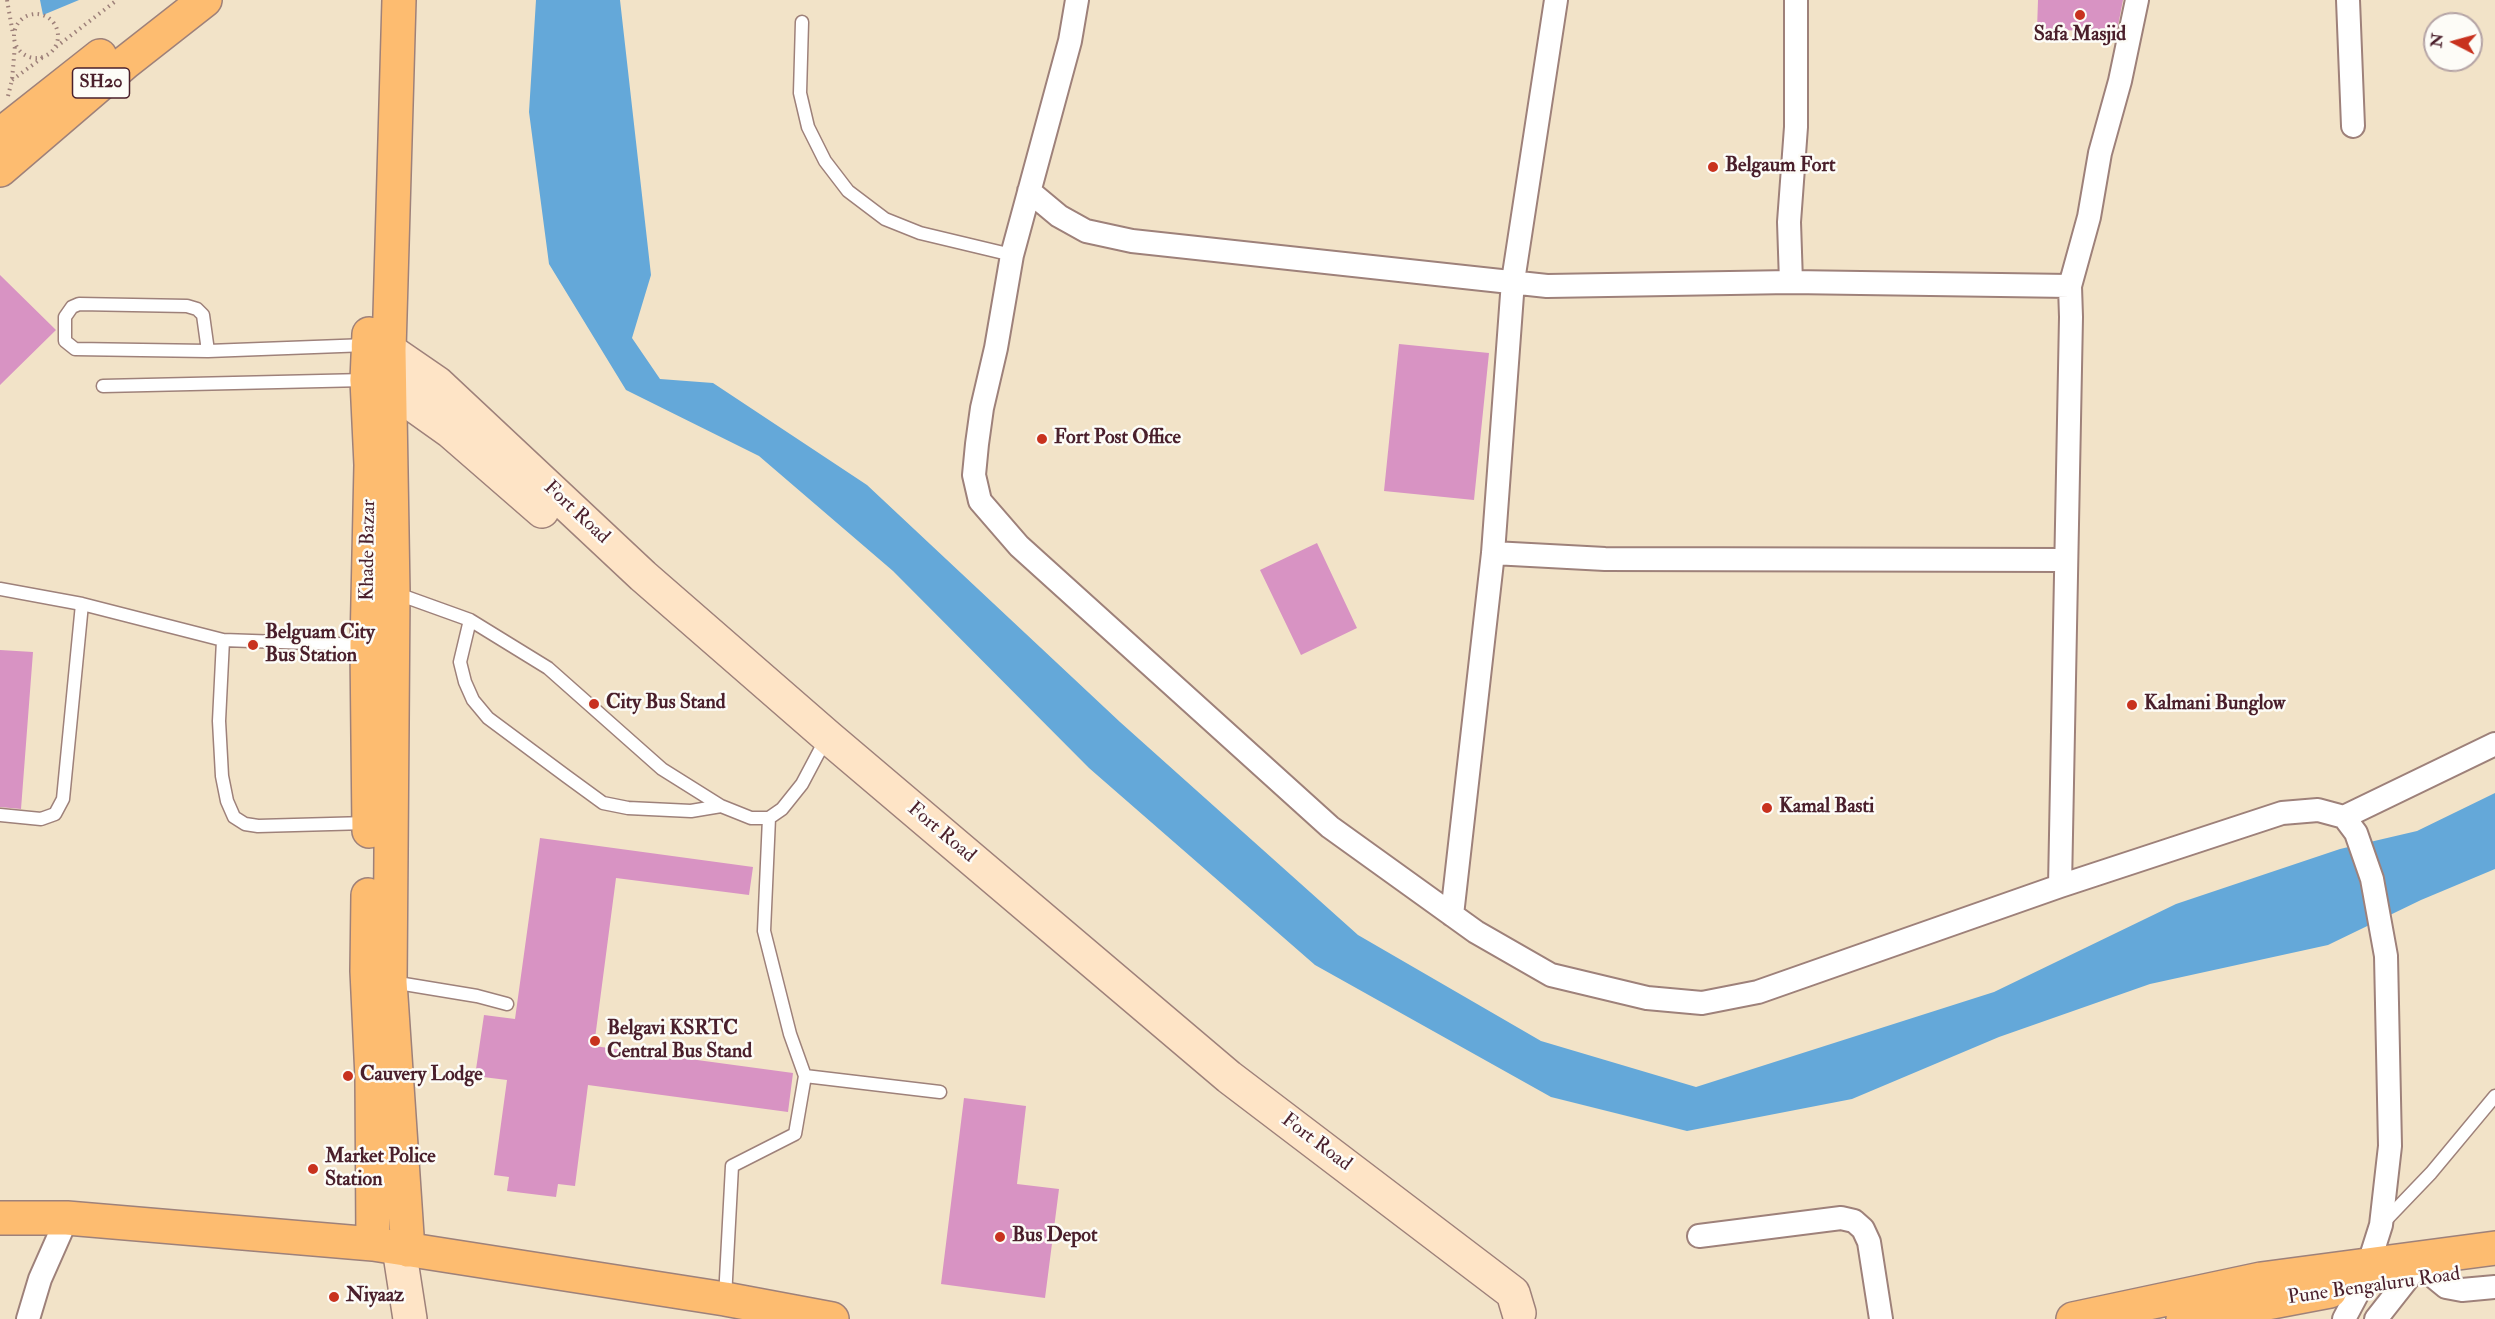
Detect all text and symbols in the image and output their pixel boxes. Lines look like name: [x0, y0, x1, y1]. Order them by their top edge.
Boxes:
marker: Safa Masjid: [2073, 8, 2087, 22]
north arrow: [2423, 12, 2483, 72]
place label: Safa Masjid: [2034, 24, 2126, 48]
text: N: [2426, 32, 2448, 49]
road number: SH20: [72, 68, 130, 98]
place label: Belgaum Fort: [1725, 155, 1835, 179]
marker: Belgaum Fort: [1706, 160, 1720, 174]
place label: Fort Post Office: [1054, 427, 1181, 451]
marker: Fort Post Office: [1035, 432, 1049, 446]
street label: Fort Road: [538, 476, 614, 550]
street label: Khade Bazar: [356, 499, 382, 601]
place label: Belguam City Bus Station: [265, 622, 375, 669]
marker: Belguam City Bus Station: [246, 638, 260, 652]
place label: City Bus Stand: [606, 692, 726, 716]
place label: Kalmani Bunglow: [2144, 693, 2285, 717]
marker: City Bus Stand: [587, 697, 601, 711]
marker: Kalmani Bunglow: [2125, 698, 2139, 712]
place label: Kamal Basti: [1779, 796, 1874, 820]
street label: Fort Road: [902, 798, 980, 868]
marker: Kamal Basti: [1760, 801, 1774, 815]
place label: Belgavi KSRTC Central Bus Stand: [607, 1018, 752, 1065]
marker: Belgavi KSRTC Central Bus Stand: [588, 1034, 602, 1048]
place label: Cauvery Lodge: [360, 1064, 483, 1088]
marker: Cauvery Lodge: [341, 1069, 355, 1083]
street label: Fort Road: [1276, 1109, 1356, 1177]
place label: Market Police Station: [325, 1146, 436, 1193]
marker: Market Police Station: [306, 1162, 320, 1176]
place label: Bus Depot: [1012, 1225, 1097, 1249]
marker: Bus Depot: [993, 1230, 1007, 1244]
street label: Pune Bengaluru Road: [2286, 1263, 2462, 1311]
place label: Niyaaz: [346, 1285, 404, 1309]
marker: Niyaaz: [327, 1290, 341, 1304]

